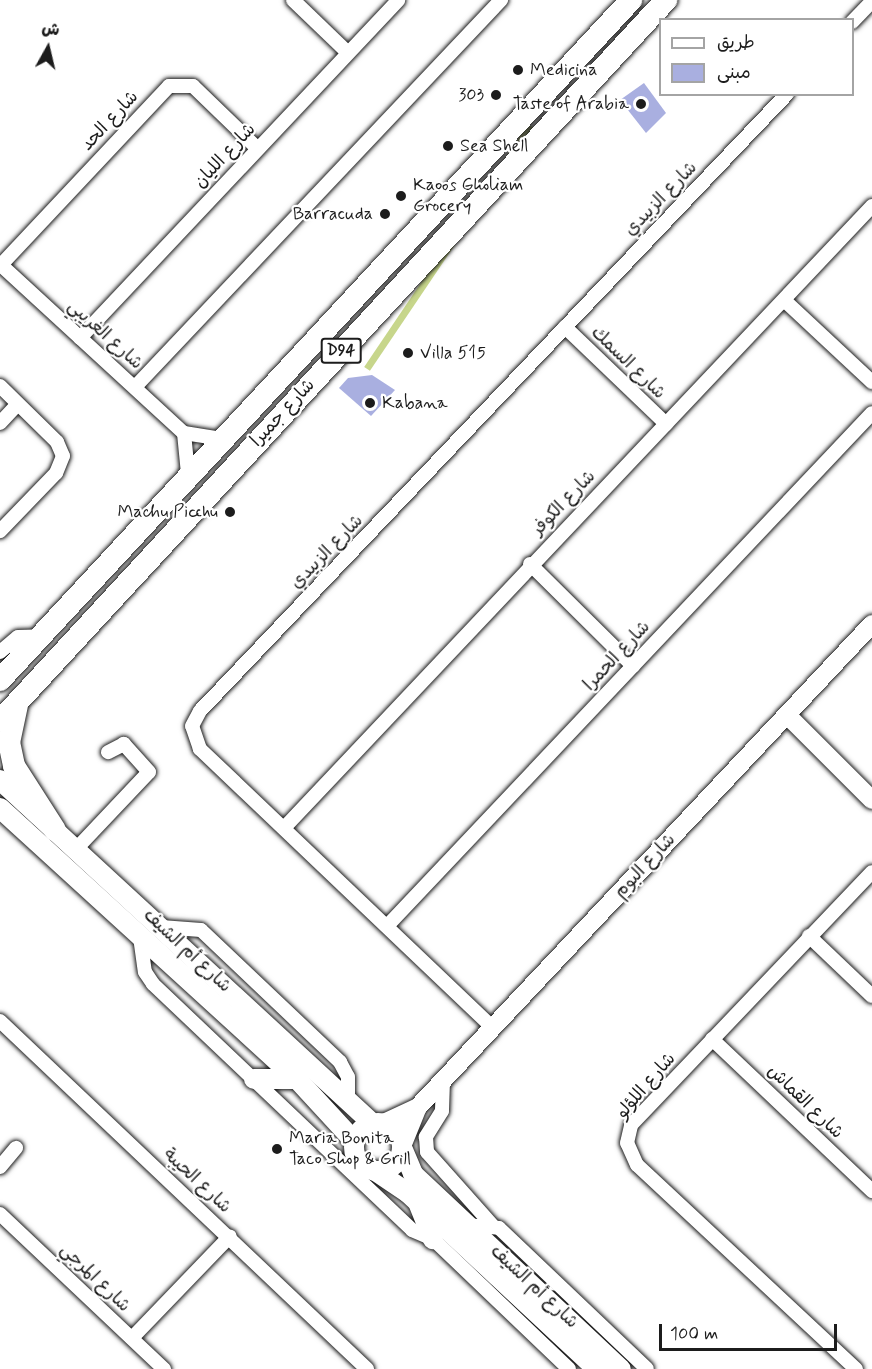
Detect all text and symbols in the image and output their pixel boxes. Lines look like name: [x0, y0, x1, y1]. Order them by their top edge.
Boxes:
north arrow: [18, 18, 78, 78]
text: ش: [40, 18, 61, 41]
legend: [659, 18, 854, 96]
text: طريق: [717, 31, 755, 55]
place label: Medicina: [530, 59, 597, 81]
text: مبنى: [717, 61, 751, 85]
marker: Medicina: [511, 63, 525, 77]
place label: 303: [458, 84, 484, 106]
street label: شارع الحد: [77, 86, 143, 156]
marker: 303: [489, 88, 503, 102]
place label: Taste of Arabia: [513, 93, 629, 115]
marker: Taste of Arabia: [634, 97, 648, 111]
street label: شارع الليان: [190, 119, 260, 193]
place label: Sea Shell: [460, 135, 529, 157]
marker: Sea Shell: [441, 139, 455, 153]
street label: شارع الزبيدي: [620, 157, 702, 241]
place label: Kaoos Gholiam Grocery: [413, 175, 523, 218]
marker: Kaoos Gholiam Grocery: [394, 189, 408, 203]
place label: Barracuda: [293, 203, 373, 225]
marker: Barracuda: [378, 207, 392, 221]
street label: شارع الغريبي: [63, 296, 147, 374]
street label: شارع السمك: [586, 322, 670, 404]
road number: D94: [320, 338, 362, 364]
place label: Villa 515: [420, 342, 486, 364]
marker: Villa 515: [401, 346, 415, 360]
street label: شارع جميرا: [246, 375, 320, 451]
place label: Kabana: [382, 392, 448, 414]
marker: Kabana: [363, 396, 377, 410]
street label: شارع الكوفر: [528, 466, 600, 540]
place label: Machu Picchu: [118, 501, 218, 523]
marker: Machu Picchu: [223, 505, 237, 519]
street label: شارع الزبيدي: [286, 510, 368, 594]
street label: شارع الحمرا: [579, 616, 655, 696]
street label: شارع البوم: [610, 829, 680, 903]
street label: شارع أم الشيف: [139, 905, 235, 997]
street label: شارع اللؤلو: [612, 1049, 680, 1123]
street label: شارع القماش: [762, 1060, 848, 1144]
place label: Maria Bonita Taco Shop & Grill: [289, 1128, 411, 1170]
marker: Maria Bonita Taco Shop & Grill: [270, 1142, 284, 1156]
street label: شارع الحيبة: [158, 1144, 236, 1218]
street label: شارع المرجي: [55, 1239, 135, 1317]
street label: شارع أم الشيف: [486, 1241, 582, 1333]
scale bar: [662, 1312, 840, 1350]
text: 100 m: [670, 1322, 718, 1346]

